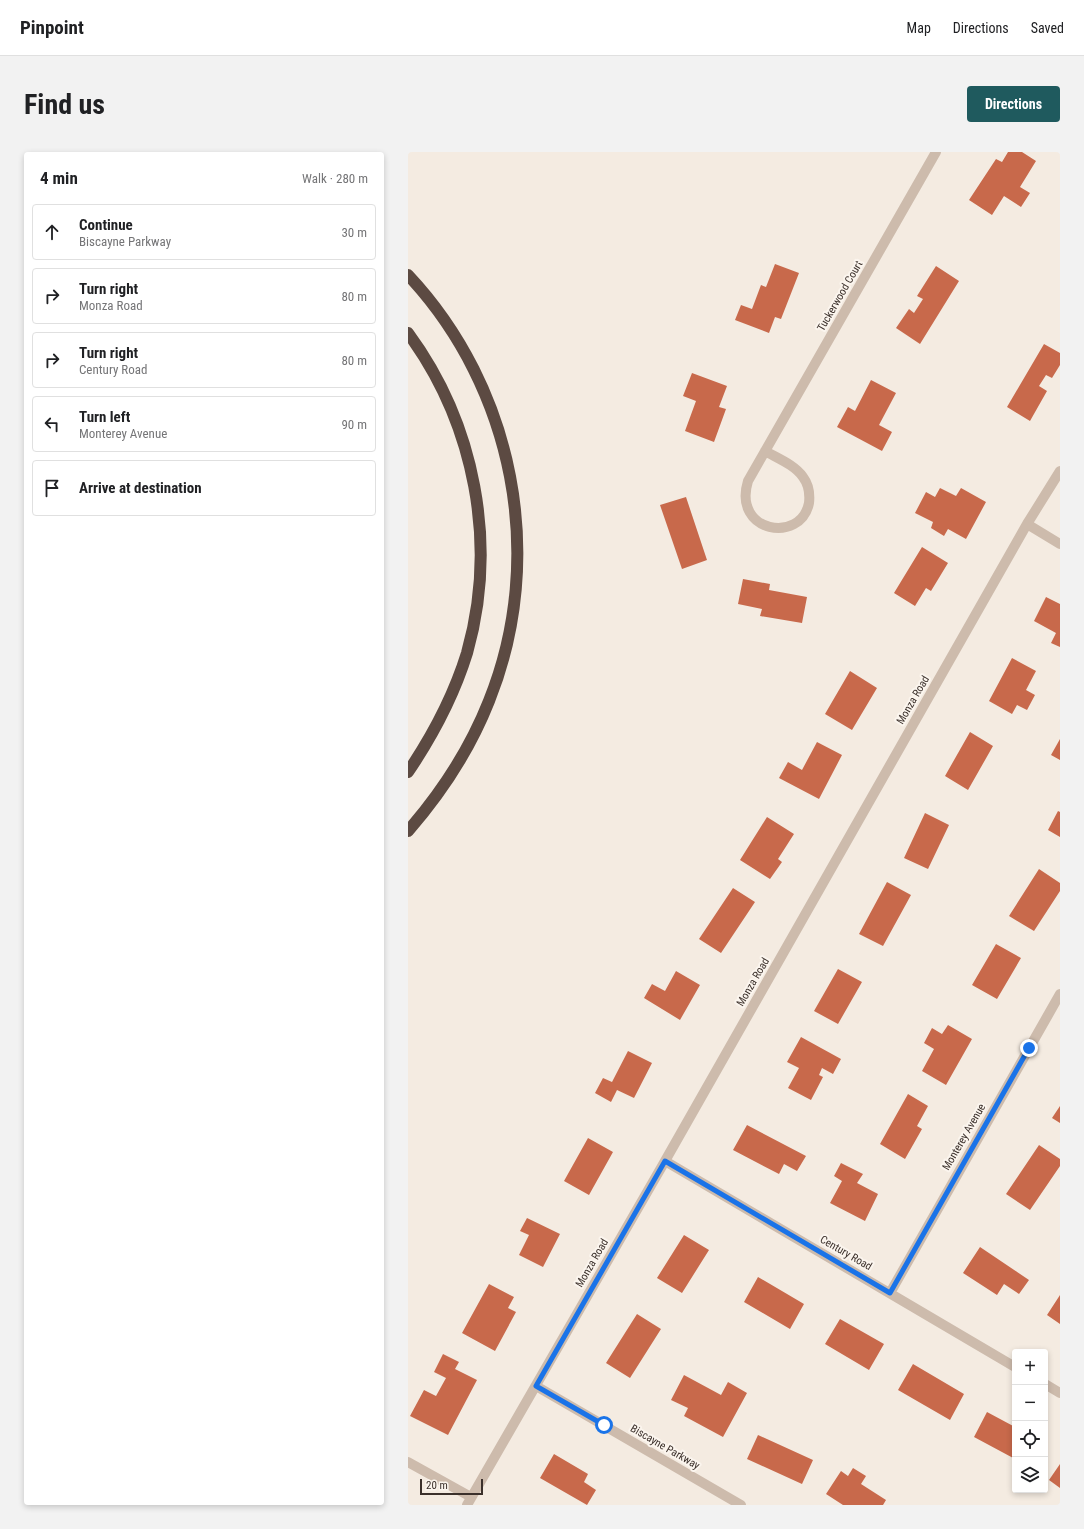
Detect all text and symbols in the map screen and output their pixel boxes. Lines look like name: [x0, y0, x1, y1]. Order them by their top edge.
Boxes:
text: Pinpoint: [20, 16, 84, 39]
text: Map: [907, 20, 931, 36]
text: Directions: [953, 20, 1009, 36]
text: Saved: [1031, 20, 1064, 36]
button: Directions: [967, 86, 1060, 122]
text: Find us: [24, 88, 105, 121]
text: 4 min: [40, 168, 78, 188]
text: Walk · 280 m: [302, 171, 368, 186]
text: Continue: [79, 216, 133, 234]
icon: ahead: [41, 221, 63, 243]
text: 30 m: [341, 225, 367, 240]
text: Biscayne Parkway: [79, 234, 171, 249]
street label: Tuckerwood Court: [815, 258, 865, 334]
text: Turn right: [79, 280, 138, 298]
icon: right: [41, 285, 63, 307]
text: 80 m: [341, 289, 367, 304]
text: Monza Road: [79, 298, 143, 313]
text: Turn right: [79, 344, 138, 362]
icon: right: [41, 349, 63, 371]
text: 80 m: [341, 353, 367, 368]
text: Century Road: [79, 362, 147, 377]
text: Turn left: [79, 408, 130, 426]
icon: left: [41, 413, 63, 435]
text: 90 m: [341, 417, 367, 432]
text: Monterey Avenue: [79, 426, 167, 441]
icon: arrive: [41, 477, 63, 499]
text: Arrive at destination: [79, 479, 202, 497]
street label: Monza Road: [894, 673, 932, 727]
street label: Monza Road: [734, 955, 772, 1009]
route end: [1020, 1039, 1038, 1057]
street label: Monterey Avenue: [940, 1101, 988, 1173]
street label: Century Road: [818, 1233, 874, 1273]
street label: Monza Road: [573, 1236, 611, 1290]
map controls: [1012, 1349, 1048, 1493]
button: +: [1012, 1349, 1048, 1385]
button: −: [1012, 1385, 1048, 1421]
route start: [595, 1416, 613, 1434]
button: locate: [1012, 1421, 1048, 1457]
street label: Biscayne Parkway: [628, 1422, 702, 1472]
button: layers: [1012, 1457, 1048, 1493]
scale bar: [420, 1477, 483, 1496]
text: 20 m: [426, 1479, 448, 1492]

